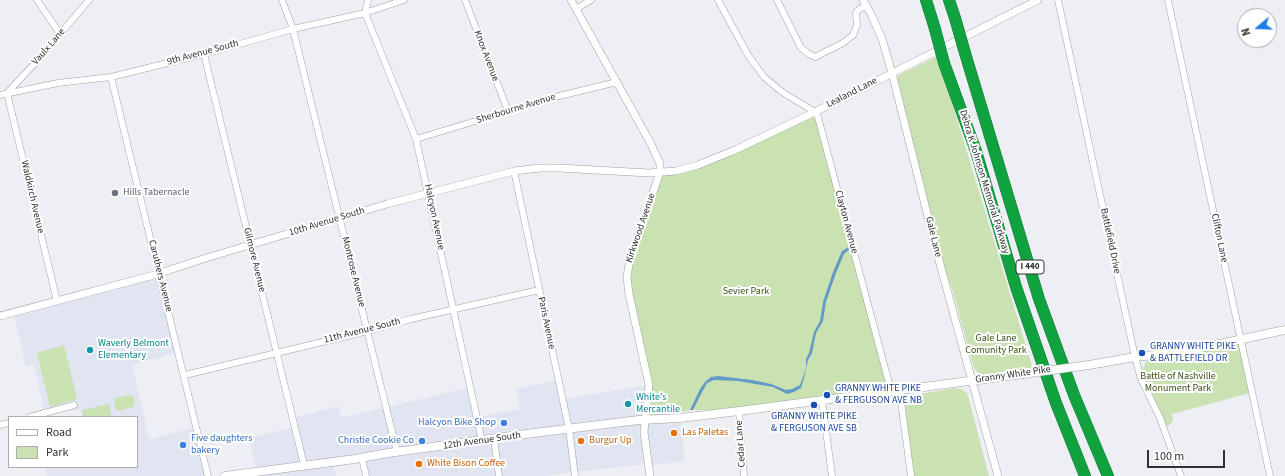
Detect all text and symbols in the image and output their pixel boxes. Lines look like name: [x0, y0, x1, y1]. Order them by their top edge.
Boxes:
north arrow: [1237, 8, 1277, 48]
street label: Vaulx Lane: [30, 26, 68, 68]
text: N: [1238, 26, 1254, 38]
street label: Knox Avenue: [471, 29, 501, 83]
street label: 9th Avenue South: [166, 38, 240, 68]
street label: Lealand Lane: [825, 75, 879, 111]
street label: Sherbourne Avenue: [475, 91, 557, 127]
street label: Debra K Johnson Memorial Parkway: [956, 109, 1012, 255]
street label: Waldkirch Avenue: [18, 159, 46, 235]
street label: Halcyon Avenue: [421, 183, 447, 251]
place label: Hills Tabernacle: [123, 187, 189, 199]
marker: Hills Tabernacle: [110, 188, 120, 198]
street label: Clayton Avenue: [832, 189, 860, 255]
street label: Kirkwood Avenue: [623, 192, 659, 264]
street label: 10th Avenue South: [288, 205, 366, 239]
street label: Battlefield Drive: [1097, 207, 1123, 275]
street label: Clifton Lane: [1208, 212, 1230, 264]
street label: Gale Lane: [922, 216, 944, 258]
street label: Gilmore Avenue: [240, 227, 268, 293]
street label: Montrose Avenue: [338, 235, 368, 309]
street label: Caruthers Avenue: [145, 239, 175, 313]
road number: I 440: [1016, 260, 1044, 274]
park label: Sevier Park: [723, 286, 769, 298]
street label: Paris Avenue: [535, 296, 557, 350]
street label: 11th Avenue South: [322, 316, 402, 346]
park label: Gale Lane Comunity Park: [965, 333, 1027, 356]
place label: Waverly Belmont Elementary: [98, 338, 169, 362]
place label: GRANNY WHITE PIKE & BATTLEFIELD DR: [1150, 341, 1236, 364]
marker: Waverly Belmont Elementary: [85, 345, 95, 355]
marker: GRANNY WHITE PIKE & BATTLEFIELD DR: [1137, 348, 1147, 358]
street label: Granny White Pike: [975, 364, 1051, 386]
park label: Battle of Nashville Monument Park: [1140, 371, 1216, 394]
place label: GRANNY WHITE PIKE & FERGUSON AVE NB: [835, 383, 922, 406]
marker: GRANNY WHITE PIKE & FERGUSON AVE NB: [822, 390, 832, 400]
place label: White's Mercantile: [636, 392, 680, 416]
marker: White's Mercantile: [623, 399, 633, 409]
marker: GRANNY WHITE PIKE & FERGUSON AVE SB: [809, 400, 819, 410]
place label: GRANNY WHITE PIKE & FERGUSON AVE SB: [771, 411, 857, 434]
legend: [8, 416, 138, 468]
place label: Halcyon Bike Shop: [418, 417, 496, 429]
marker: Halcyon Bike Shop: [499, 418, 509, 428]
street label: Cedar Lane: [733, 420, 749, 468]
text: Road: [46, 424, 72, 441]
place label: Las Paletas: [682, 427, 728, 439]
marker: Las Paletas: [669, 428, 679, 438]
street label: 12th Avenue South: [442, 430, 522, 452]
place label: Five daughters bakery: [191, 433, 252, 456]
place label: Christie Cookie Co: [338, 435, 414, 447]
place label: Burgur Up: [589, 435, 632, 447]
marker: Christie Cookie Co: [417, 436, 427, 446]
marker: Burgur Up: [576, 436, 586, 446]
marker: Five daughters bakery: [178, 440, 188, 450]
scale bar: [1149, 442, 1227, 468]
text: Park: [46, 444, 68, 461]
text: 100 m: [1154, 448, 1184, 465]
place label: White Bison Coffee: [427, 458, 505, 470]
marker: White Bison Coffee: [414, 459, 424, 469]

